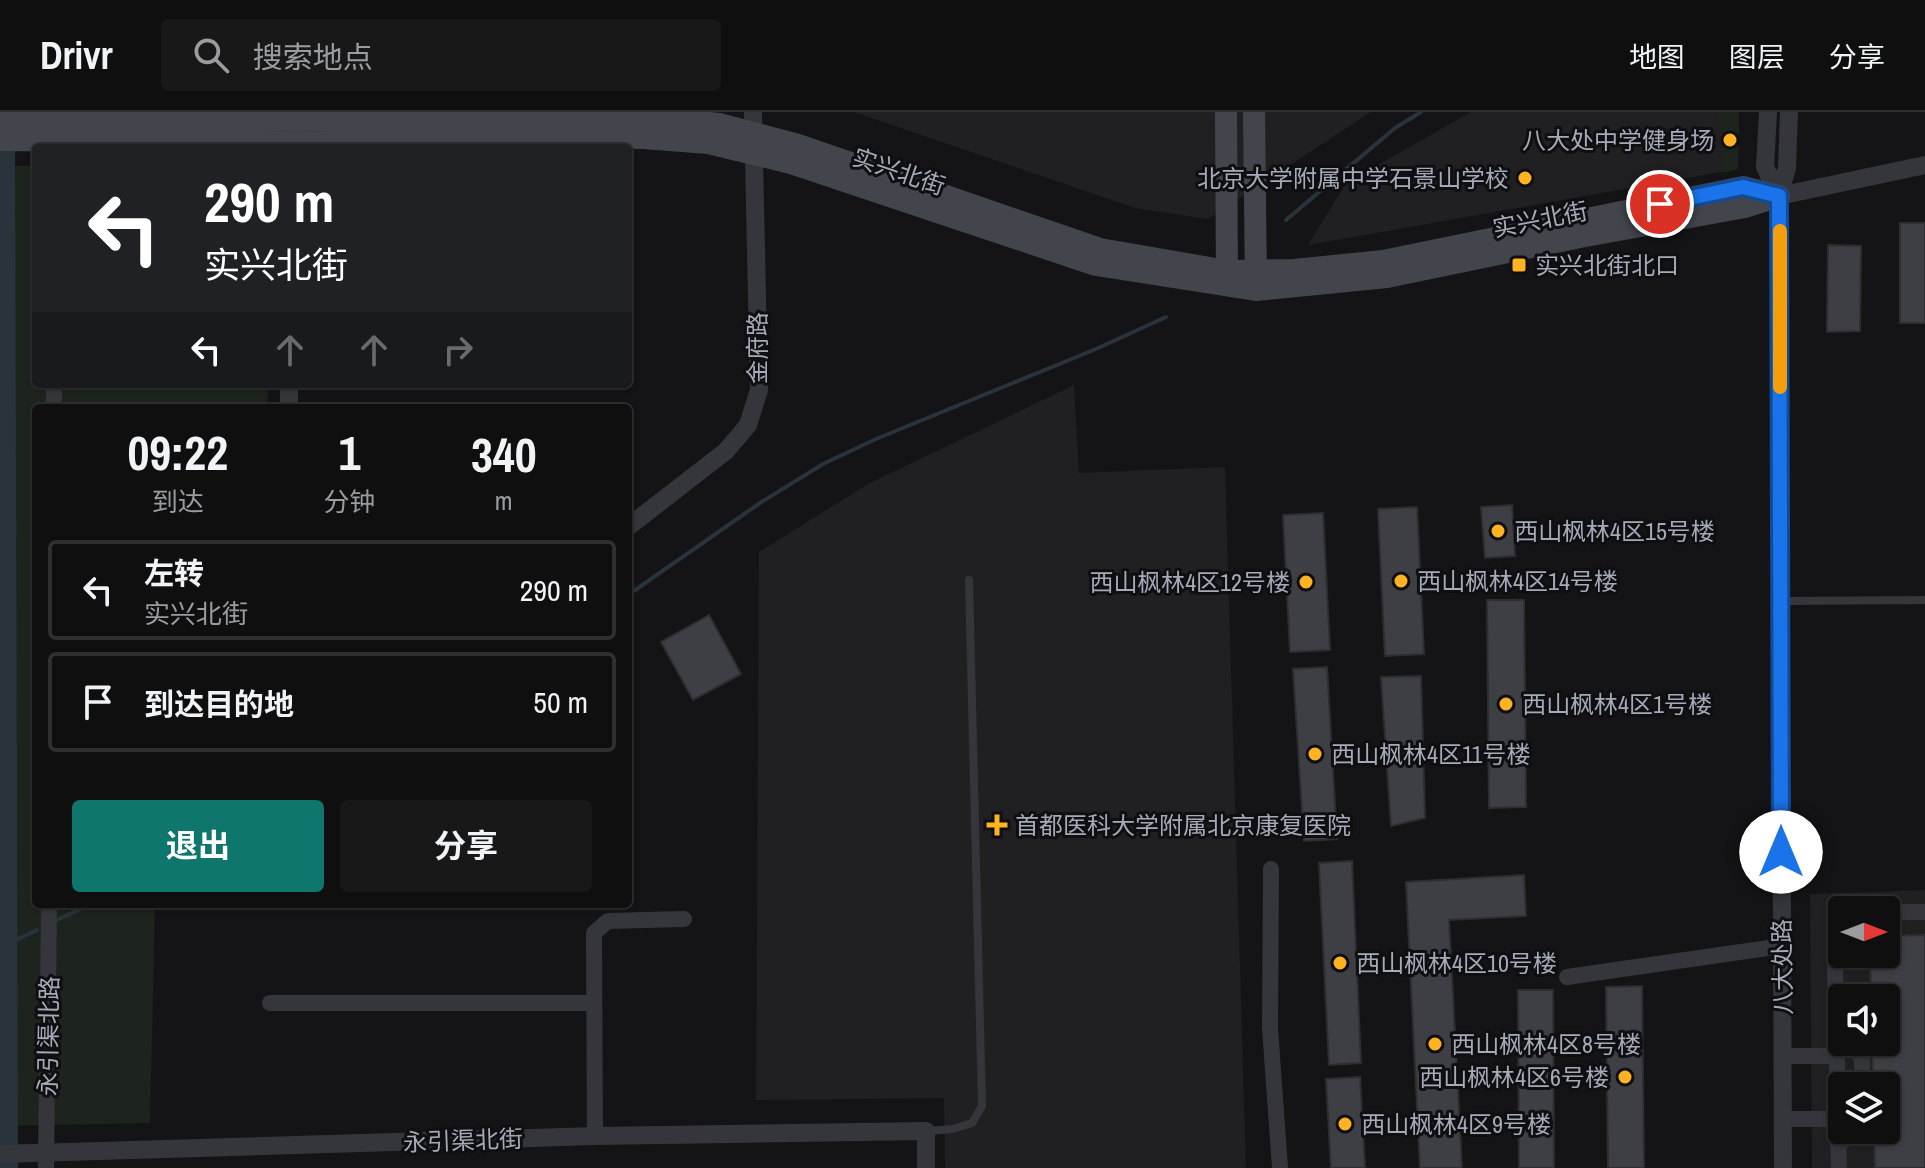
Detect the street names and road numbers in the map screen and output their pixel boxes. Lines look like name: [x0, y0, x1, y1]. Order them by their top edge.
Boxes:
street label: 实兴北街: [848, 140, 950, 202]
street label: 实兴北街: [1490, 194, 1590, 244]
street label: 金府路: [741, 312, 773, 384]
street label: 八大处路: [1765, 919, 1799, 1015]
street label: 永引渠北路: [31, 976, 65, 1096]
street label: 永引渠北街: [402, 1122, 524, 1158]

